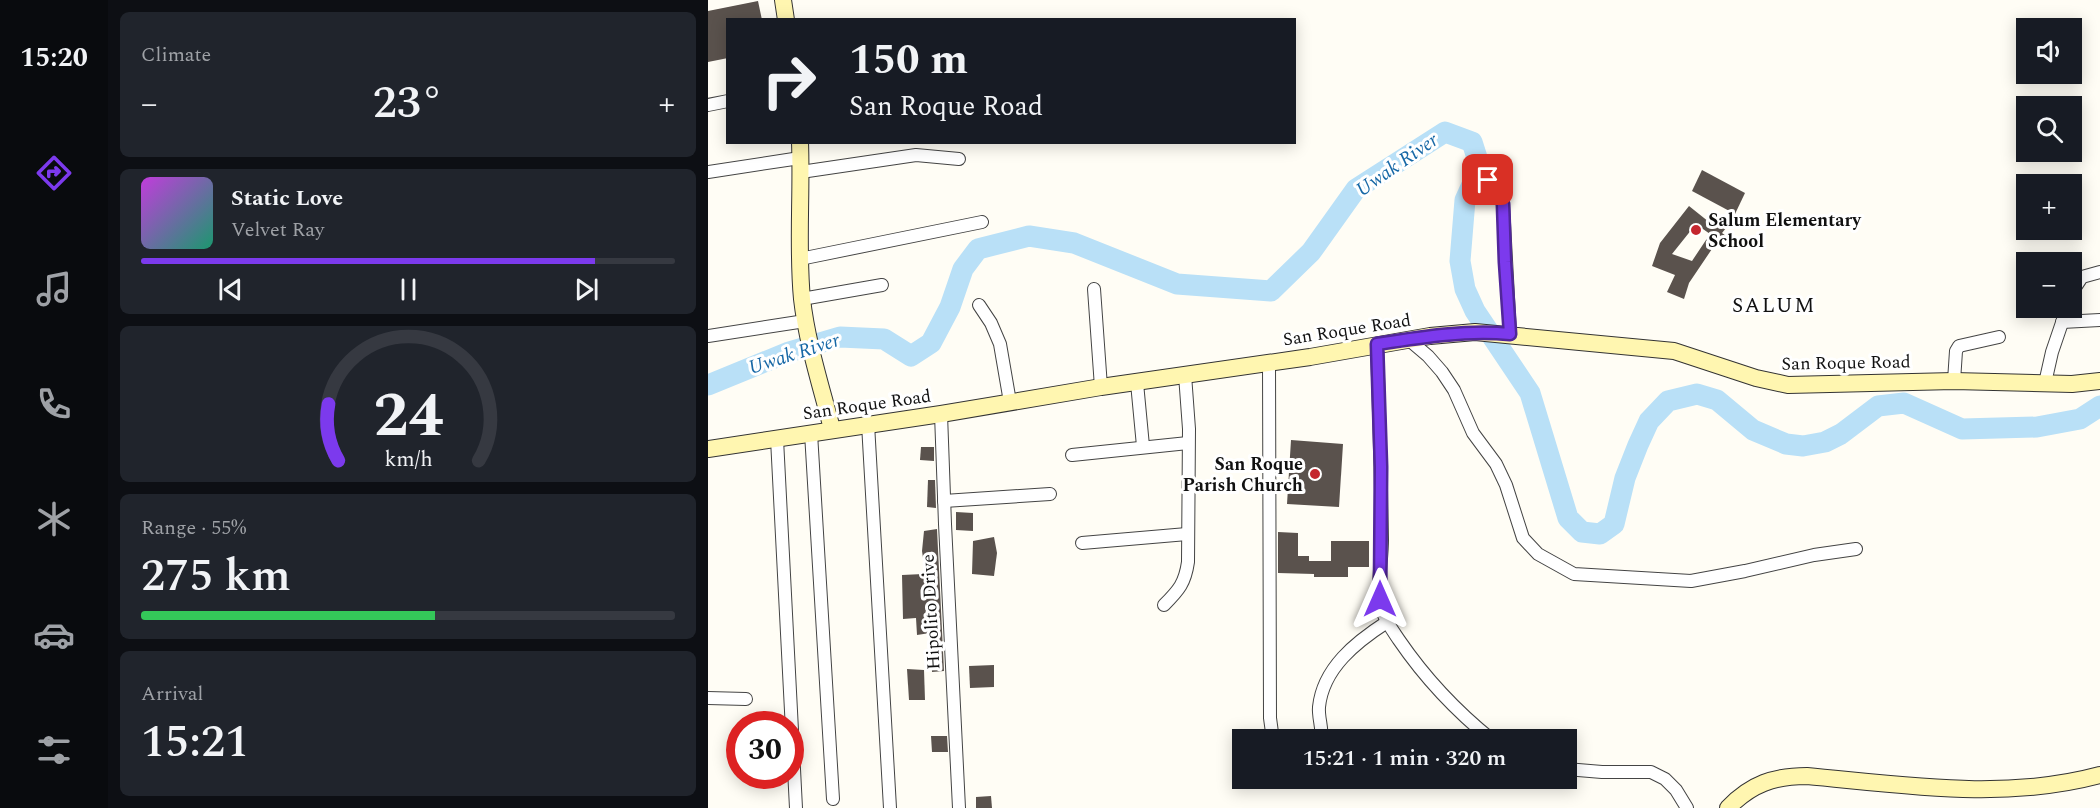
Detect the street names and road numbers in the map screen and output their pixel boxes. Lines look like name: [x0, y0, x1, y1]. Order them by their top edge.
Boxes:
street label: San Roque Road: [1281, 307, 1413, 353]
street label: San Roque Road: [1781, 348, 1911, 378]
street label: San Roque Road: [801, 383, 933, 427]
street label: Hipolito Drive: [914, 553, 948, 671]

